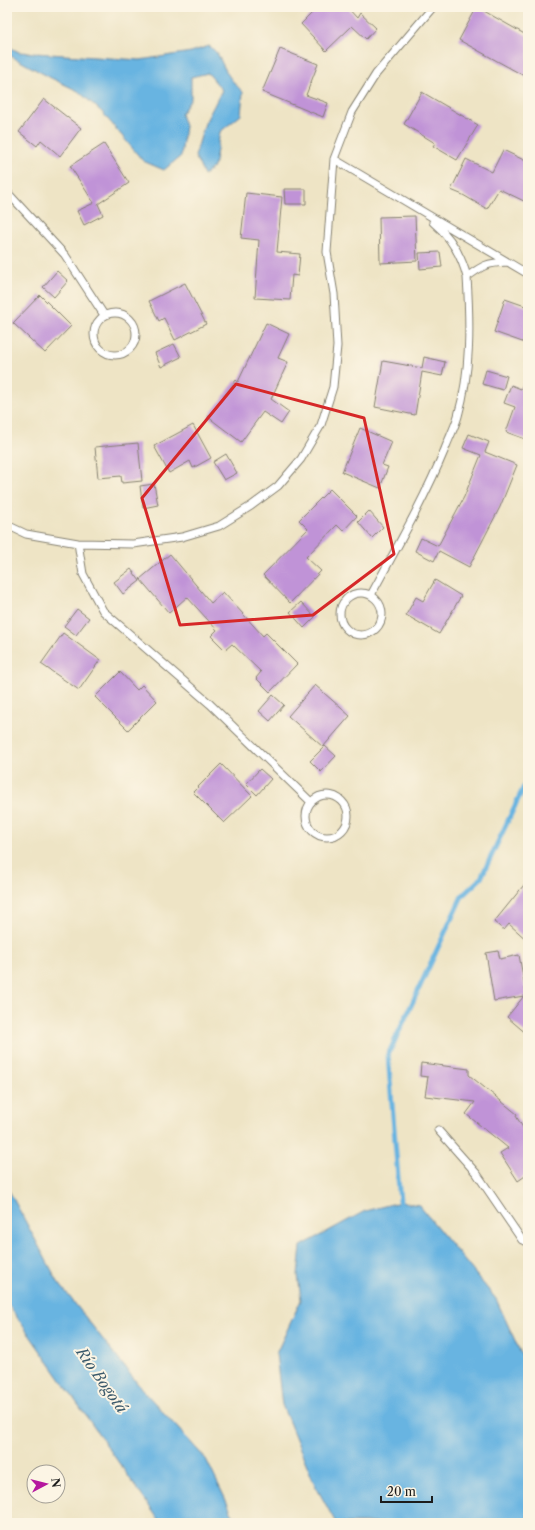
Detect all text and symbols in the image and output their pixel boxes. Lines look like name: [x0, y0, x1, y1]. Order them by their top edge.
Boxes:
water label: Río Bogotá: [72, 1343, 132, 1417]
north arrow: [26, 1464, 66, 1504]
text: N: [48, 1477, 64, 1489]
scale bar: [381, 1478, 432, 1504]
text: 20 m: [387, 1484, 416, 1499]

